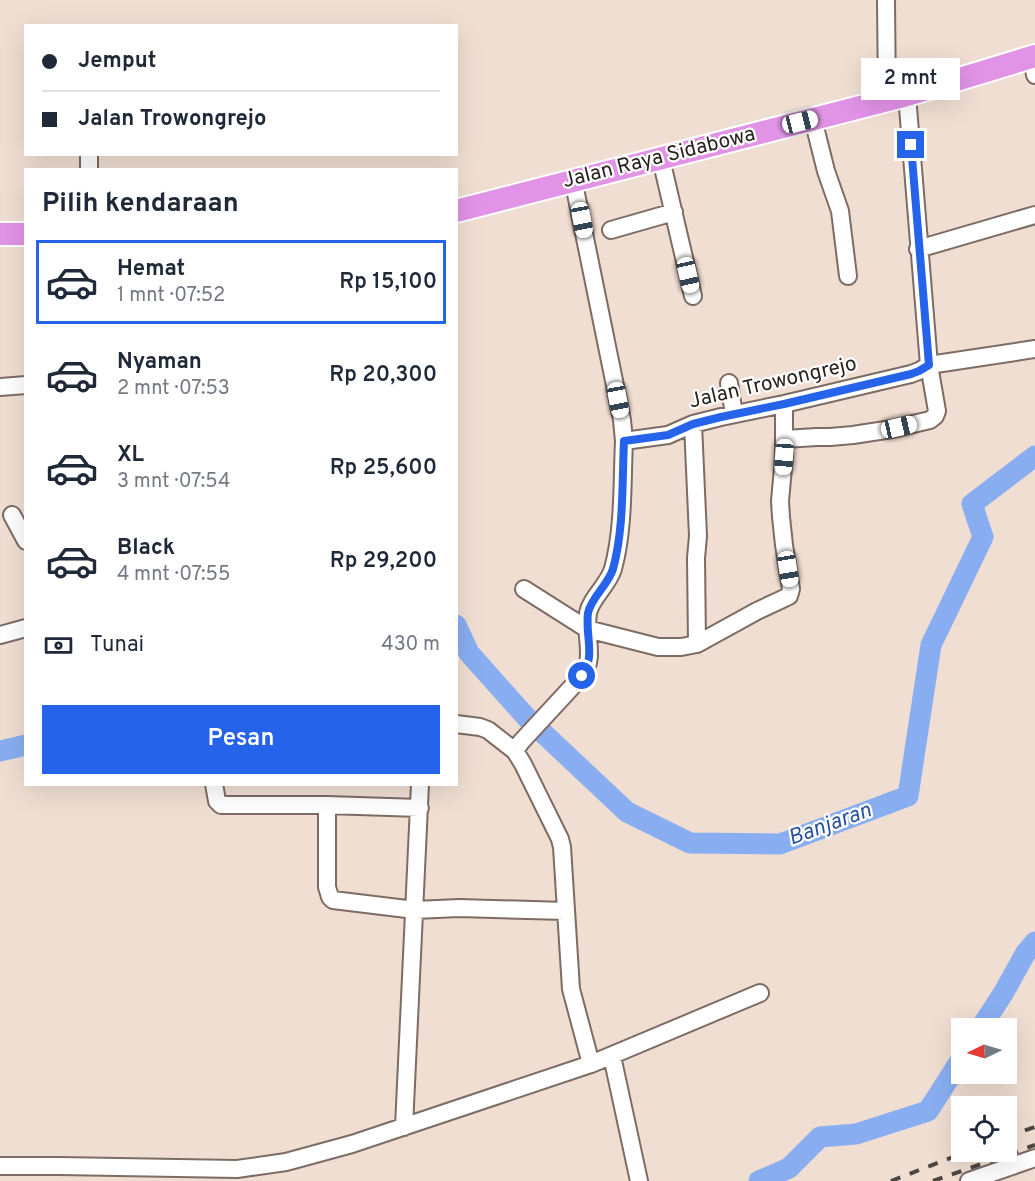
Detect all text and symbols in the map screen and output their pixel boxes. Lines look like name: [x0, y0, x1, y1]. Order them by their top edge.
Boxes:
text: Jemput: [78, 48, 156, 75]
callout: 2 mnt: [862, 58, 960, 100]
text: 2 mnt: [884, 66, 937, 92]
text: Jalan Trowongrejo: [78, 106, 267, 133]
car: [780, 109, 820, 135]
street label: Jalan Raya Sidabowa: [560, 121, 758, 195]
route end: [897, 131, 924, 158]
text: Pilih kendaraan: [42, 187, 239, 221]
car: [570, 201, 594, 239]
icon: car: [45, 255, 99, 309]
car: [675, 255, 701, 295]
text: Hemat: [117, 256, 185, 283]
text: Rp 15,100: [339, 269, 437, 296]
text: 1 mnt · 07:52: [117, 283, 225, 309]
icon: car: [45, 348, 99, 402]
text: Nyaman: [117, 349, 202, 376]
street label: Jalan Trowongrejo: [686, 351, 860, 415]
text: Rp 20,300: [329, 362, 437, 389]
text: 2 mnt · 07:53: [117, 376, 230, 402]
car: [606, 381, 630, 419]
car: [879, 414, 919, 440]
car: [774, 438, 794, 476]
icon: car: [45, 441, 99, 495]
text: XL: [117, 442, 144, 469]
text: Rp 25,600: [330, 455, 437, 482]
text: 3 mnt · 07:54: [117, 469, 230, 495]
icon: car: [45, 534, 99, 588]
text: Black: [117, 535, 175, 562]
text: Rp 29,200: [330, 548, 437, 575]
car: [776, 550, 800, 588]
text: 4 mnt · 07:55: [117, 562, 230, 588]
icon: cash: [42, 629, 75, 662]
text: Tunai: [90, 632, 144, 659]
text: 430 m: [381, 632, 440, 658]
route start: [568, 662, 595, 689]
button: Pesan: [42, 705, 440, 774]
water label: Banjaran: [785, 798, 875, 852]
north arrow: [951, 1018, 1017, 1084]
map controls: [951, 1018, 1017, 1162]
button: locate: [951, 1096, 1017, 1162]

